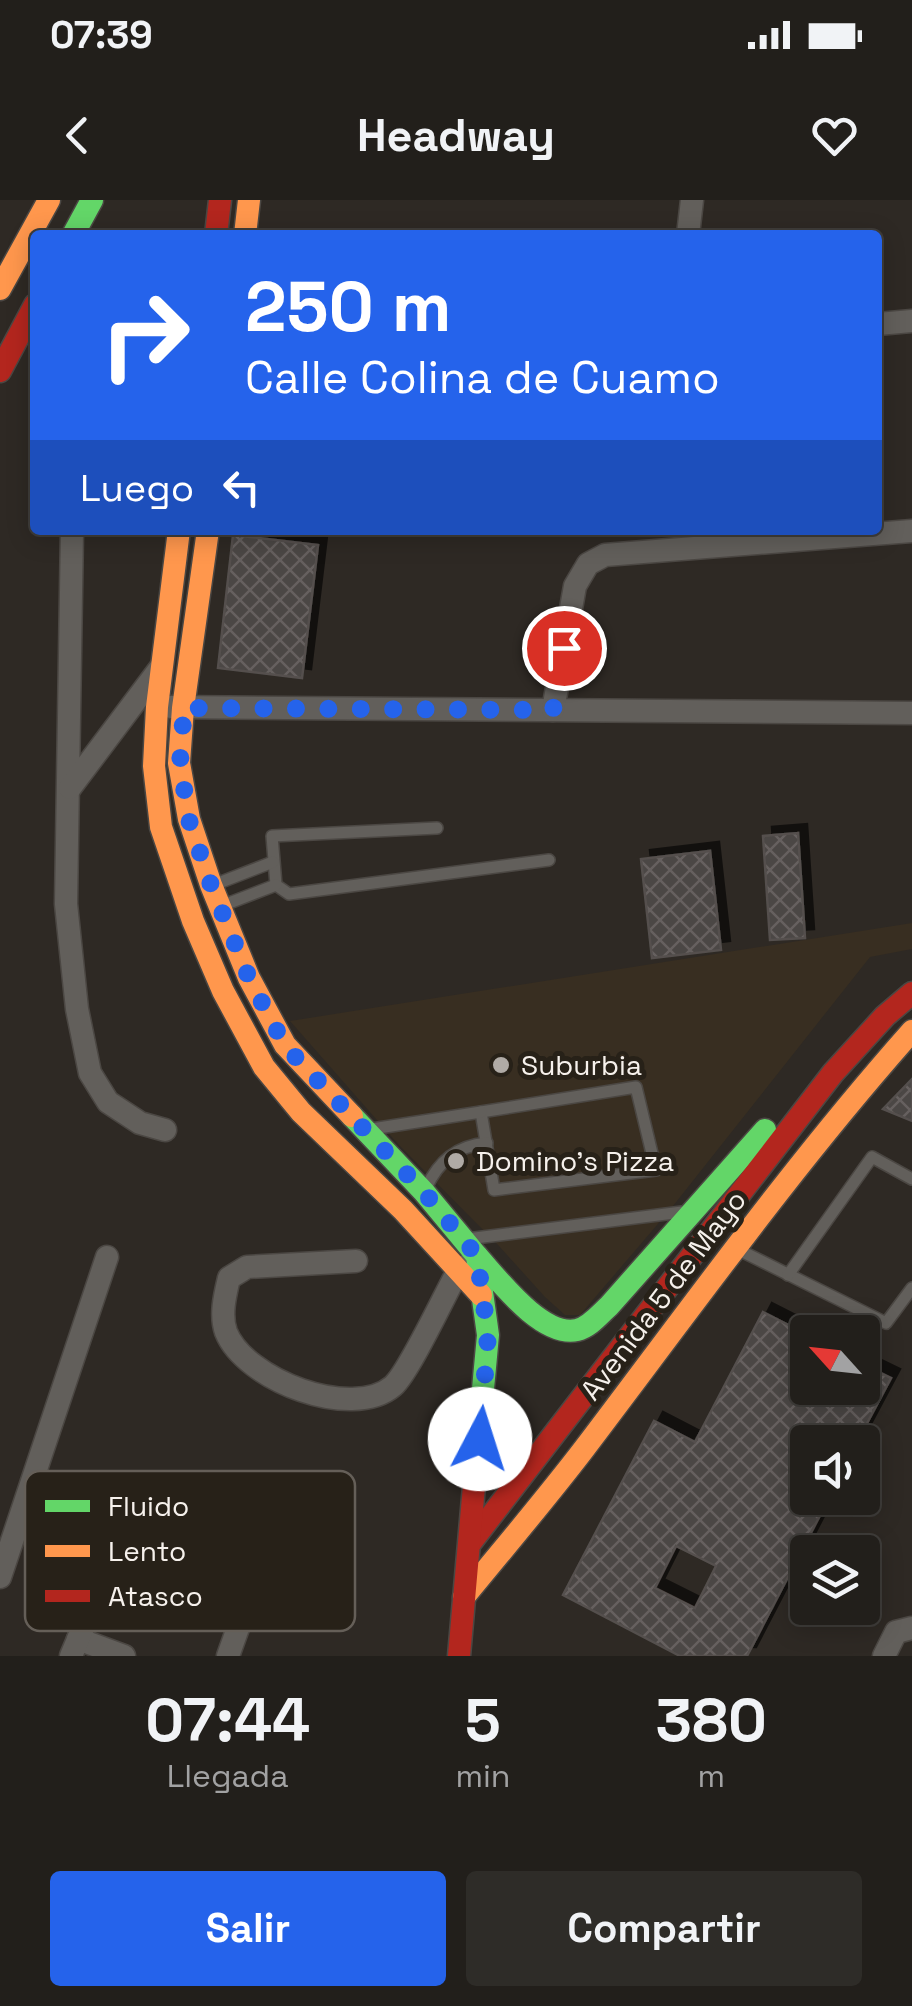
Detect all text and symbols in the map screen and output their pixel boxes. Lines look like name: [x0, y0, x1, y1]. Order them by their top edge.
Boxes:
text: 07:39: [50, 11, 153, 59]
text: Headway: [357, 107, 555, 164]
icon: back: [50, 108, 105, 163]
icon: heart: [807, 108, 862, 163]
text: 250 m: [245, 262, 452, 351]
icon: right: [80, 270, 210, 400]
text: Calle Colina de Cuamo: [245, 349, 720, 406]
icon: left: [214, 460, 269, 515]
text: Luego: [80, 464, 194, 512]
pin: [522, 606, 607, 691]
icon: arrive: [537, 621, 592, 676]
place label: Suburbia: [521, 1047, 642, 1083]
marker: Suburbia: [490, 1054, 512, 1076]
place label: Domino's Pizza: [476, 1143, 674, 1179]
marker: Domino's Pizza: [445, 1150, 467, 1172]
street label: Avenida 5 de Mayo: [572, 1183, 754, 1407]
north arrow: [790, 1315, 880, 1405]
map controls: [790, 1315, 880, 1625]
position arrow: [428, 1387, 532, 1491]
button: sound: [790, 1425, 880, 1515]
legend: [25, 1471, 355, 1631]
text: Fluido: [108, 1488, 189, 1524]
text: Lento: [108, 1533, 186, 1569]
button: layers: [790, 1535, 880, 1625]
text: Atasco: [108, 1578, 203, 1614]
text: 07:44: [145, 1682, 310, 1759]
text: 5: [465, 1682, 501, 1759]
text: 380: [655, 1682, 767, 1759]
text: Llegada: [167, 1756, 289, 1796]
text: min: [455, 1756, 510, 1796]
text: m: [697, 1756, 725, 1796]
button: Salir: [50, 1871, 446, 1986]
button: Compartir: [466, 1871, 862, 1986]

